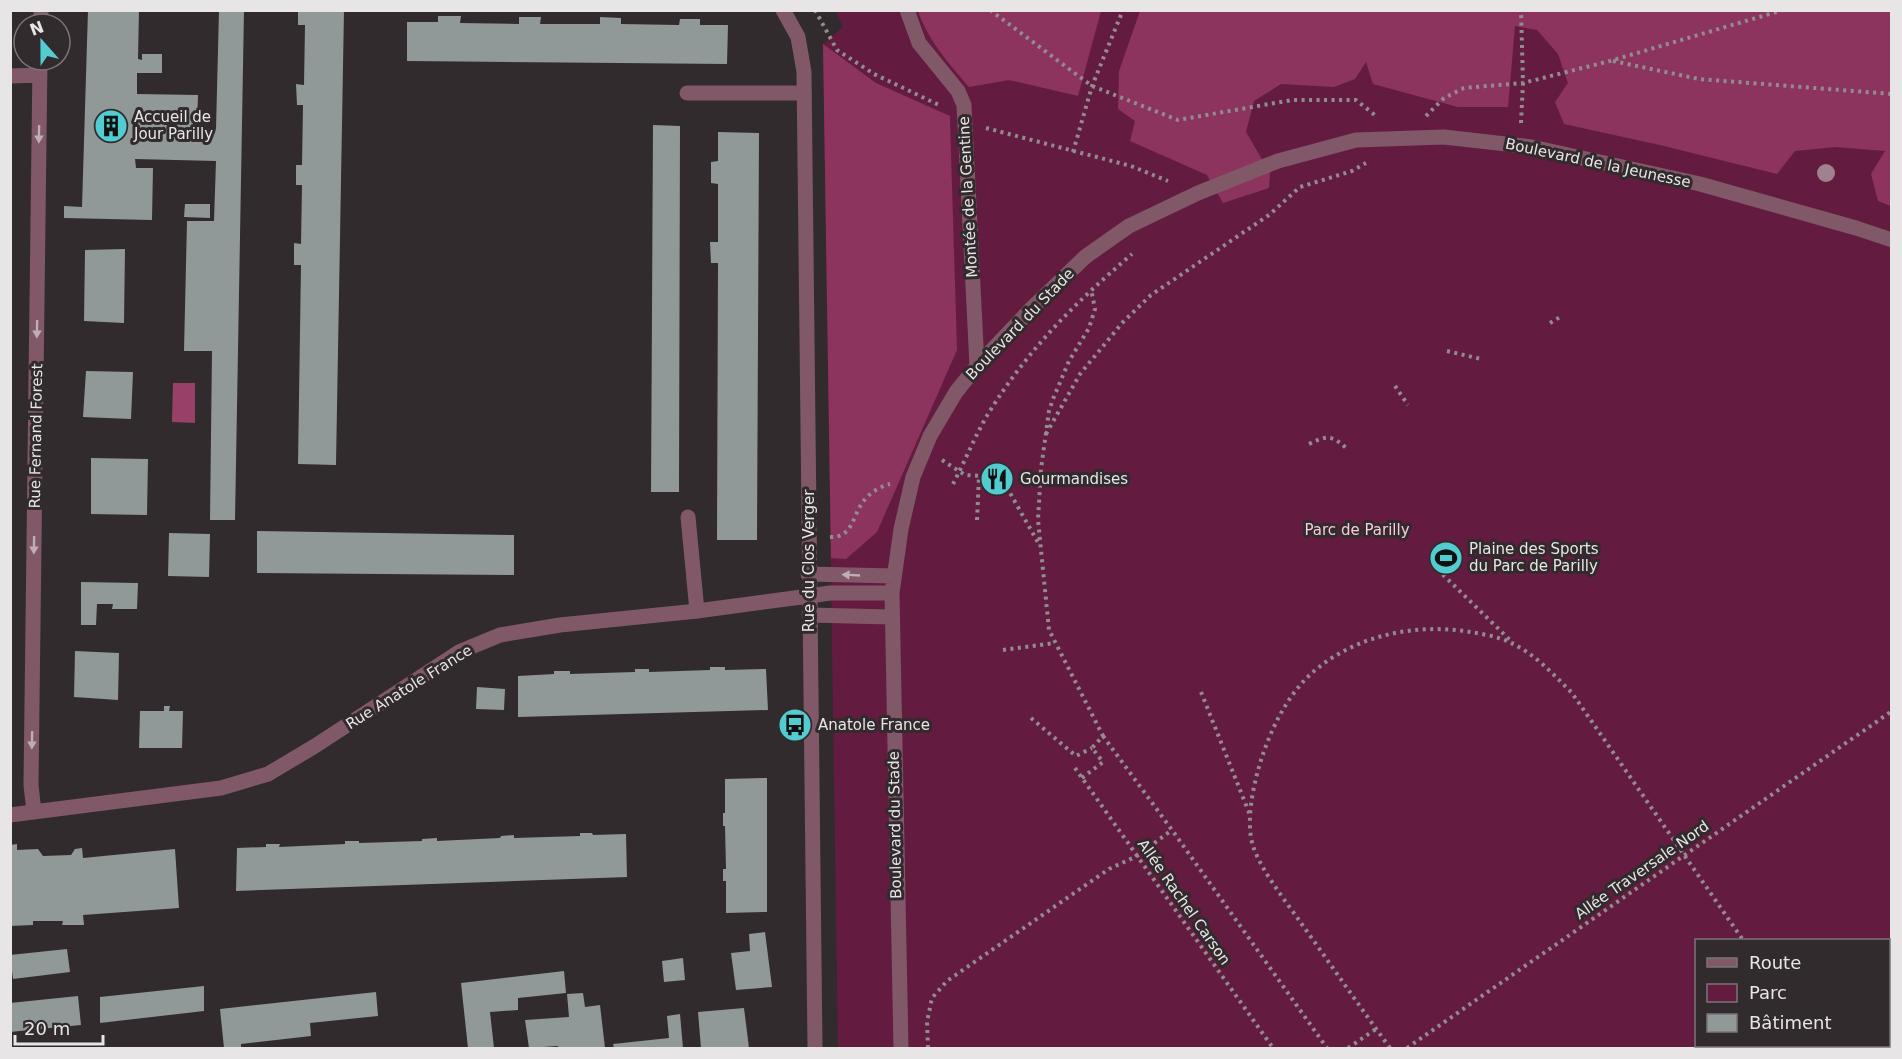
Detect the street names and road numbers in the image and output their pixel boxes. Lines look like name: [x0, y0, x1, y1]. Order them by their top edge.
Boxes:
street label: Montée de la Gentine: [955, 116, 981, 278]
street label: Boulevard de la Jeunesse: [1504, 135, 1692, 191]
street label: Boulevard du Stade: [962, 265, 1078, 383]
street label: Rue Fernand Forest: [26, 363, 46, 509]
street label: Rue du Clos Verger: [800, 489, 818, 632]
street label: Rue Anatole France: [343, 641, 475, 733]
street label: Boulevard du Stade: [885, 751, 905, 899]
street label: Allée Traversale Nord: [1572, 817, 1712, 923]
street label: Allée Rachel Carson: [1134, 836, 1234, 968]

